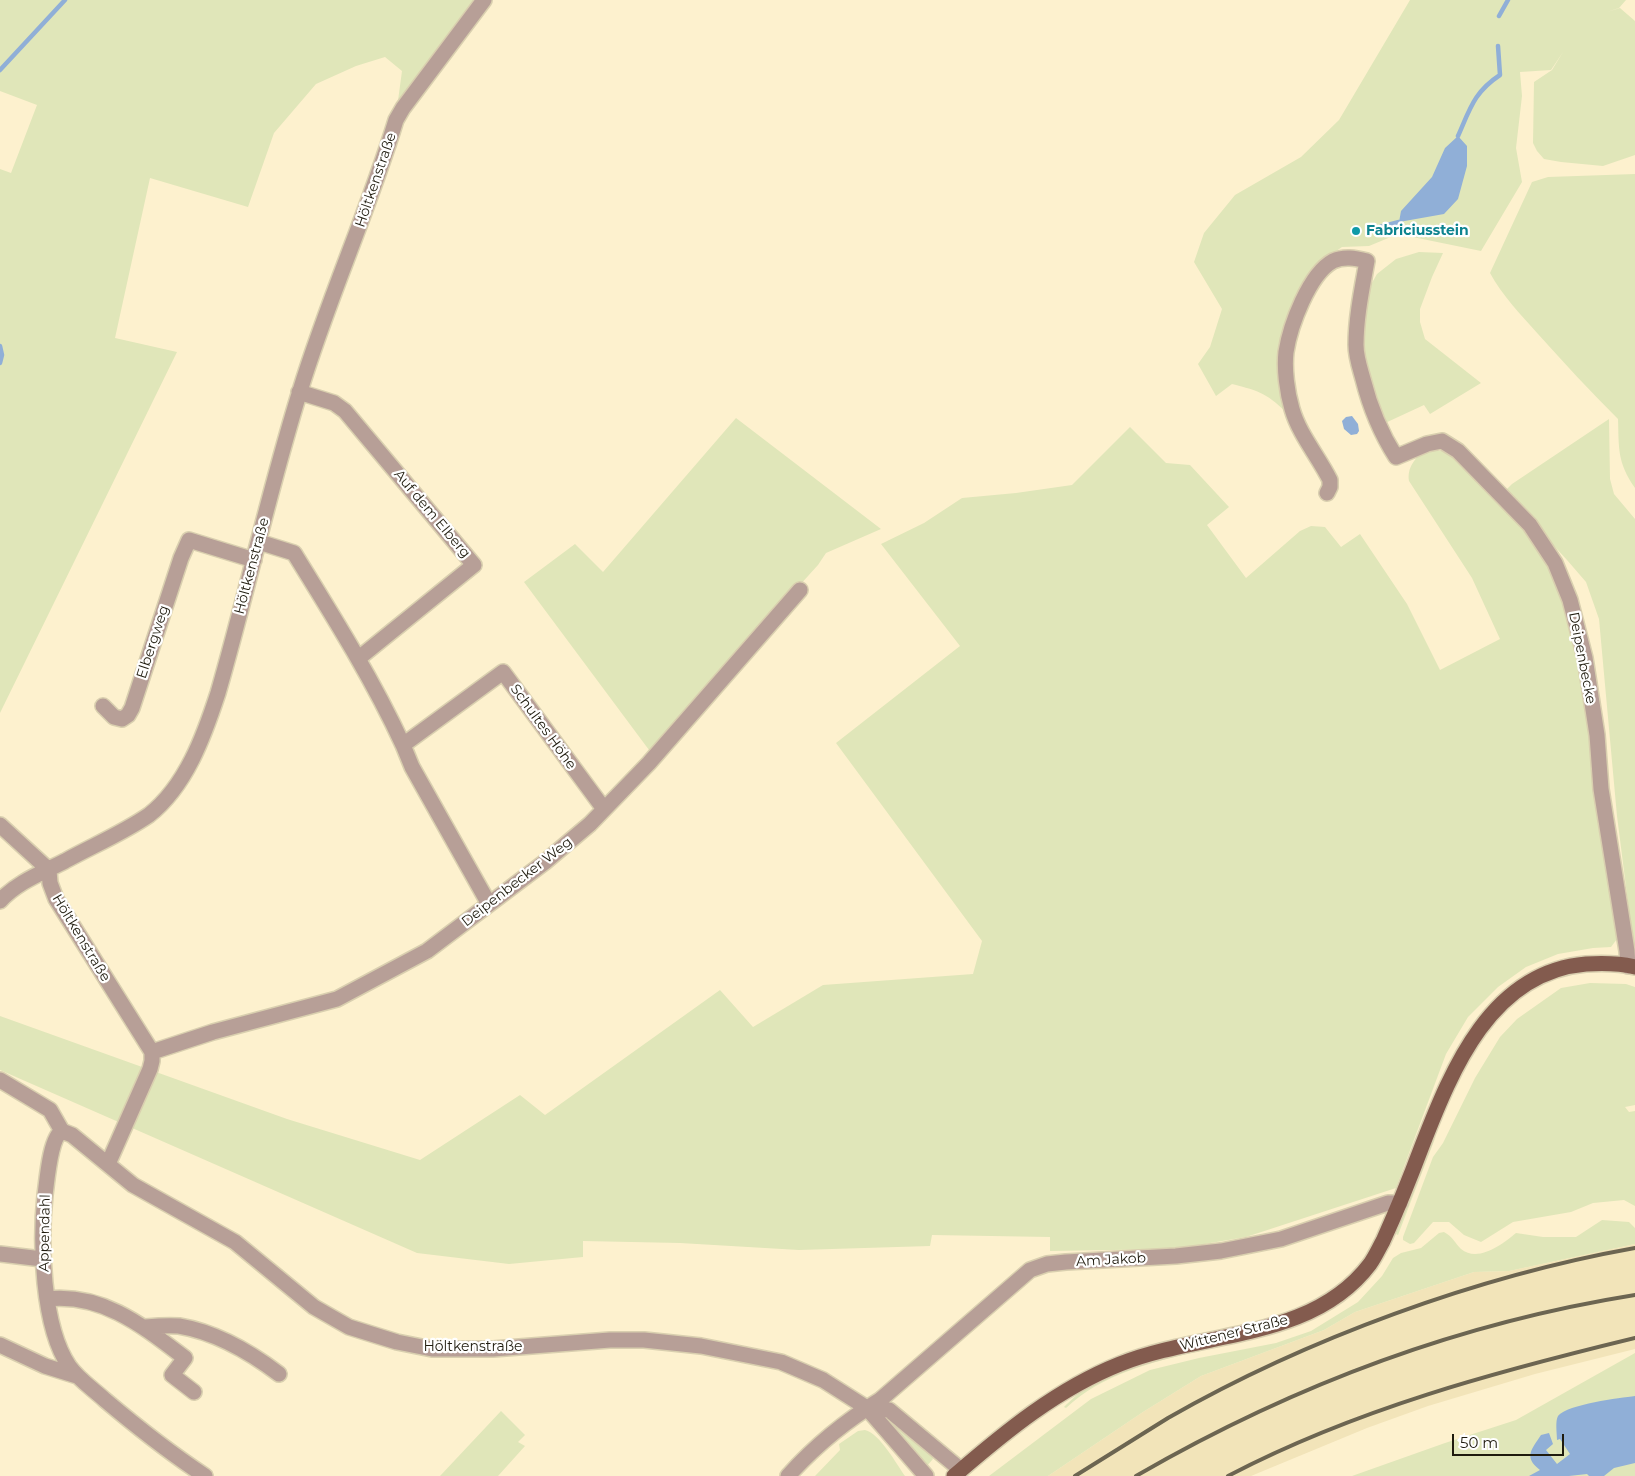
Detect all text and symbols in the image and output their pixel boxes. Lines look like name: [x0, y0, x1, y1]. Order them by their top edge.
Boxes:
street label: Höltkenstraße: [352, 130, 400, 230]
place label: Fabriciusstein: [1366, 223, 1469, 239]
marker: Fabriciusstein: [1350, 225, 1362, 237]
street label: Auf dem Elberg: [390, 466, 474, 562]
street label: Höltkenstraße: [231, 516, 273, 616]
street label: Elbergweg: [133, 603, 173, 681]
street label: Deipenbecke: [1565, 611, 1599, 705]
street label: Schultes Höhe: [506, 681, 580, 773]
street label: Deipenbecker Weg: [458, 834, 576, 930]
street label: Höltkenstraße: [48, 891, 114, 985]
street label: Appendahl: [36, 1194, 54, 1272]
street label: Am Jakob: [1076, 1250, 1146, 1270]
street label: Wittener Straße: [1178, 1311, 1290, 1355]
street label: Höltkenstraße: [423, 1339, 523, 1355]
scale bar: [1455, 1424, 1568, 1456]
text: 50 m: [1460, 1433, 1498, 1452]

